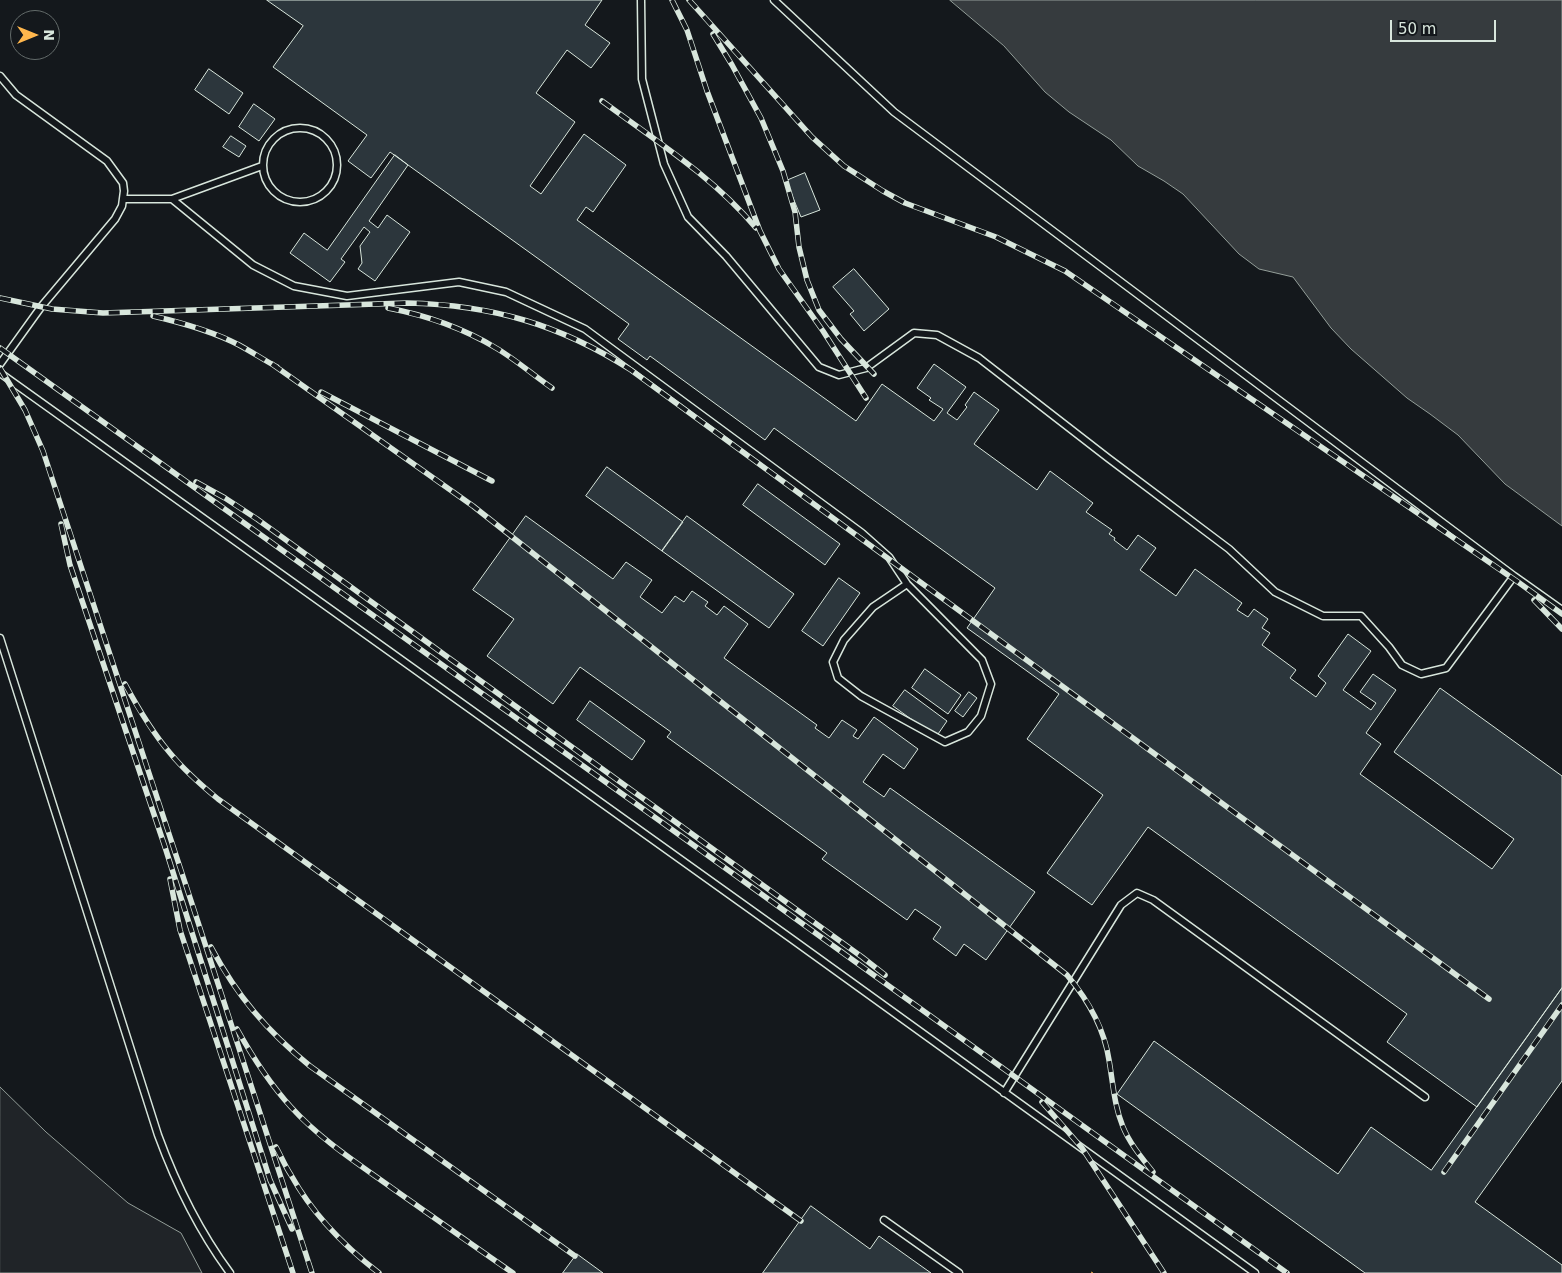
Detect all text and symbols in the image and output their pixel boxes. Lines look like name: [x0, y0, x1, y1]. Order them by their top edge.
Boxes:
north arrow: [10, 10, 60, 60]
scale bar: [1392, 10, 1498, 42]
text: 50 m: [1398, 20, 1436, 38]
text: N: [41, 29, 57, 41]

